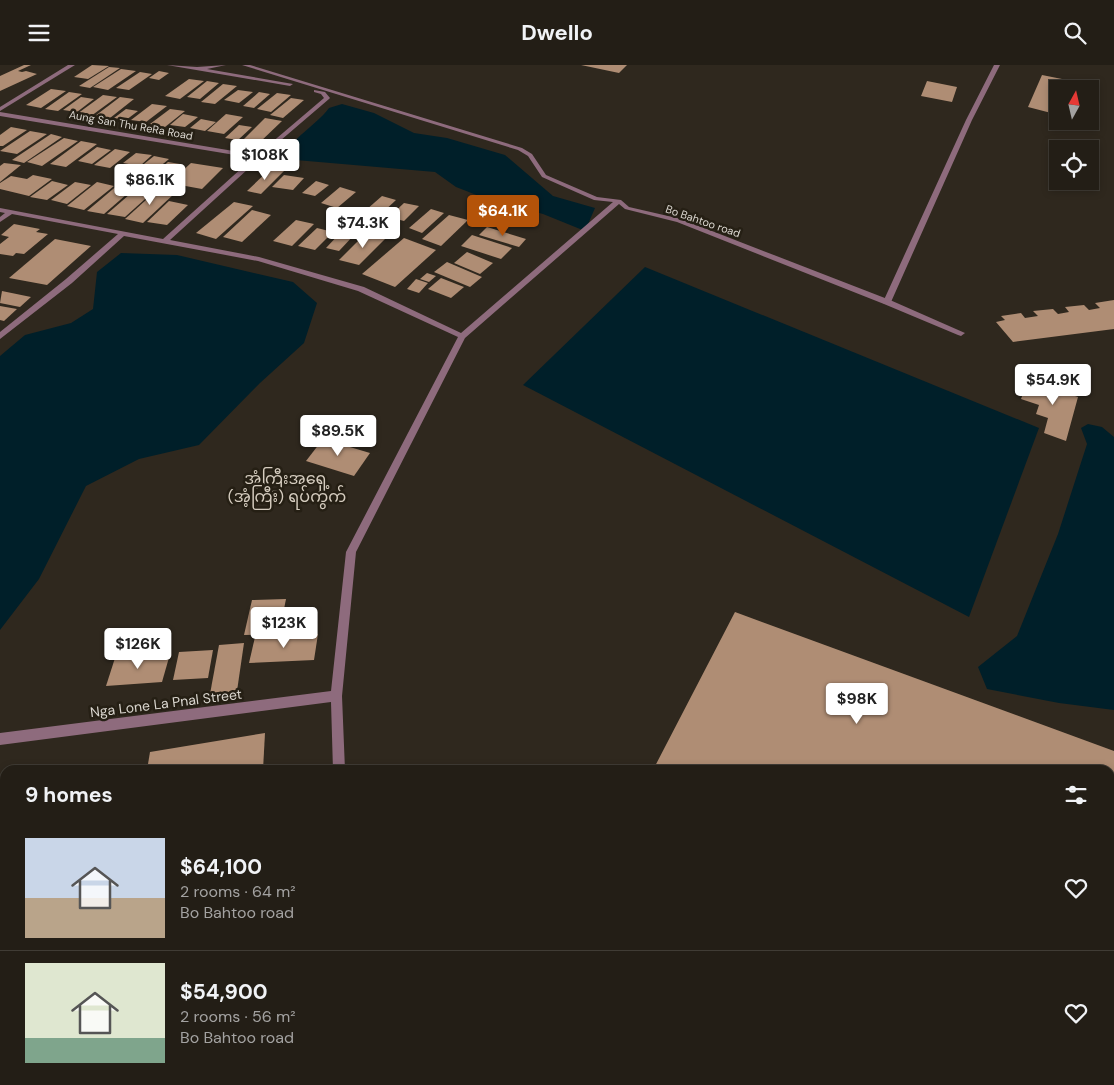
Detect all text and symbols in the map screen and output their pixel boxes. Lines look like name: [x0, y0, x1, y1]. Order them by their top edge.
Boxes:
text: Dwello: [521, 18, 593, 47]
icon: menu: [25, 19, 53, 47]
icon: search: [1061, 19, 1089, 47]
north arrow: [1049, 80, 1099, 130]
map controls: [1049, 80, 1099, 190]
street label: Aung San Thu ReRa Road: [68, 107, 194, 143]
pin: $108K: [230, 139, 300, 181]
button: locate: [1049, 140, 1099, 190]
text: $108K: [241, 144, 289, 165]
pin: $86.1K: [109, 163, 191, 206]
text: $86.1K: [125, 169, 175, 190]
pin: $64.1K: [462, 195, 544, 237]
text: $64.1K: [478, 200, 528, 221]
street label: Bo Bahtoo road: [664, 202, 742, 240]
pin: $74.3K: [322, 207, 404, 249]
text: $74.3K: [337, 212, 389, 233]
pin: $54.9K: [1012, 363, 1094, 406]
text: $54.9K: [1026, 369, 1080, 390]
pin: $89.5K: [297, 415, 379, 457]
text: $89.5K: [311, 420, 365, 441]
district label: အံ့ကြီးအရှေ့ (အံ့ကြီး) ရပ်ကွက်: [228, 467, 346, 510]
pin: $123K: [249, 607, 319, 649]
text: $123K: [262, 612, 306, 633]
pin: $126K: [103, 627, 173, 670]
text: $126K: [115, 633, 161, 654]
pin: $98K: [827, 683, 887, 725]
street label: Nga Lone La Pnal Street: [89, 685, 243, 721]
text: $98K: [837, 688, 877, 709]
text: 9 homes: [25, 781, 113, 809]
icon: filters: [1062, 781, 1090, 809]
text: $64,100: [180, 853, 262, 881]
icon: home: [65, 858, 125, 918]
icon: heart: [1062, 874, 1090, 902]
text: 2 rooms · 64 m²: [180, 881, 296, 902]
text: Bo Bahtoo road: [180, 902, 294, 923]
text: $54,900: [180, 978, 267, 1006]
icon: home: [65, 983, 125, 1043]
icon: heart: [1062, 999, 1090, 1027]
text: 2 rooms · 56 m²: [180, 1006, 296, 1027]
text: Bo Bahtoo road: [180, 1027, 294, 1048]

